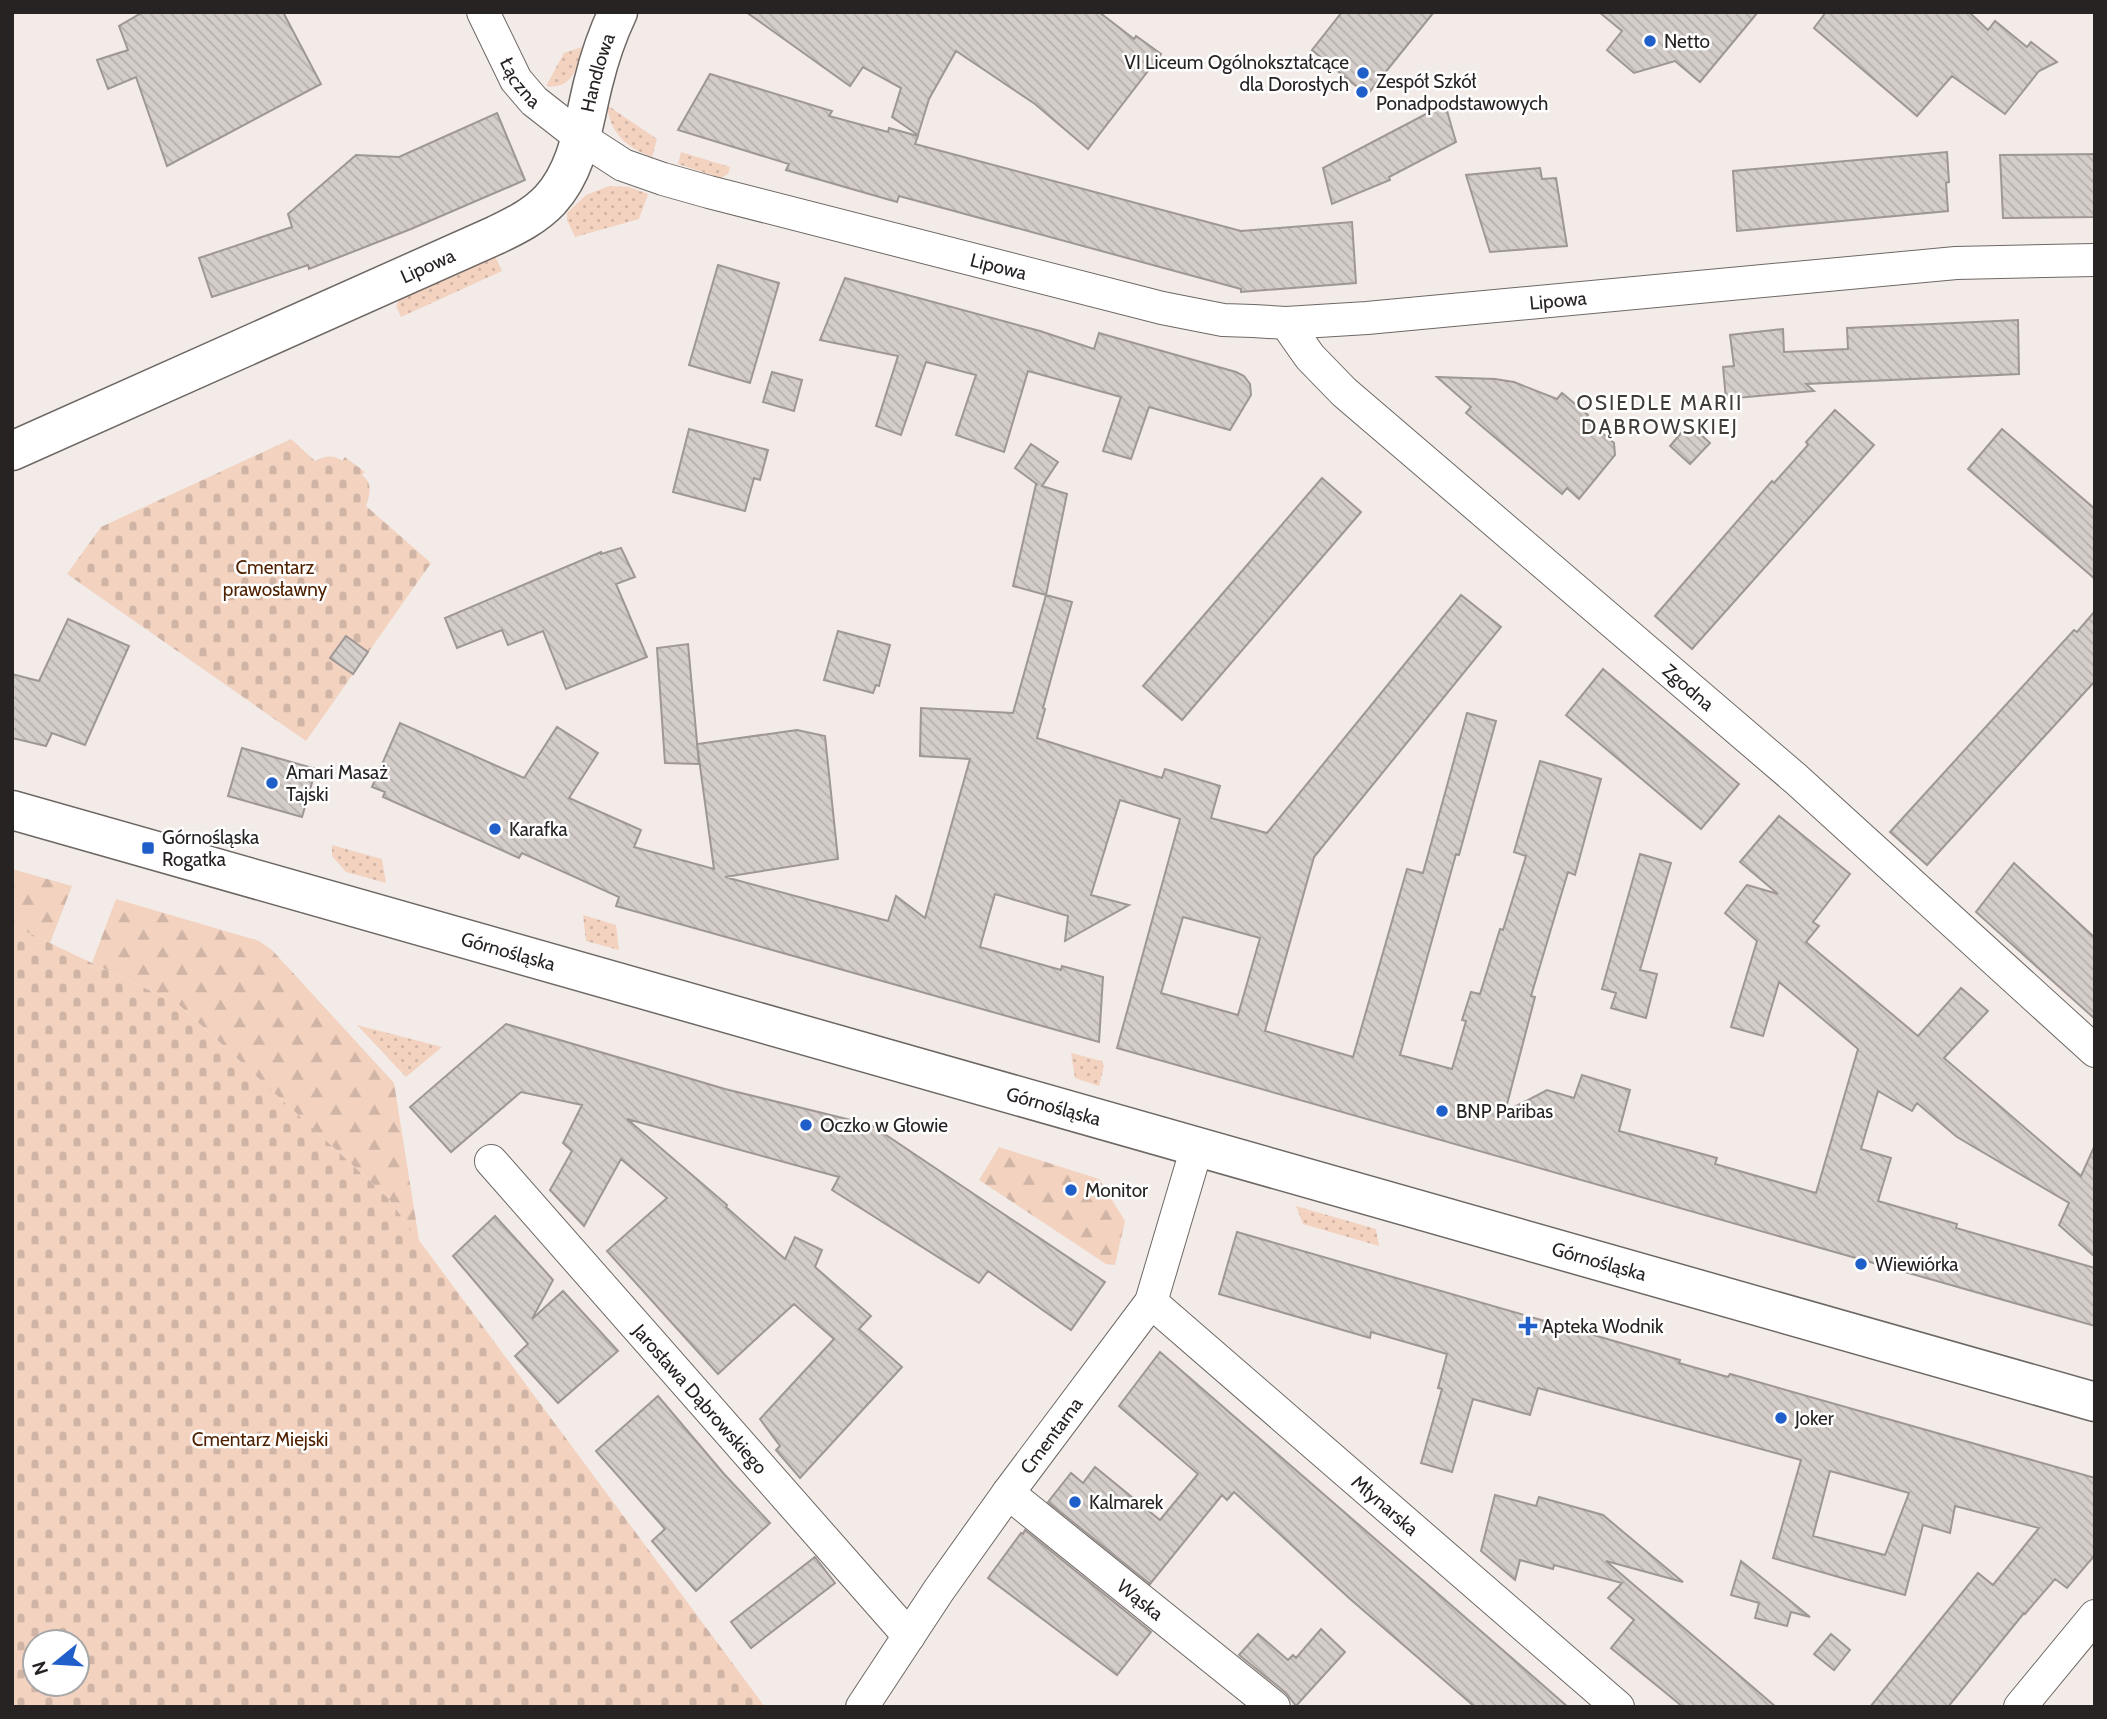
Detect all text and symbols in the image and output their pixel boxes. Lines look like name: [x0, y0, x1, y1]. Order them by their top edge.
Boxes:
street label: Handlowa: [576, 30, 620, 114]
place label: Netto: [1664, 30, 1710, 53]
marker: Netto: [1642, 33, 1658, 49]
place label: VI Liceum Ogólnokształcące dla Dorosłych: [1124, 51, 1349, 96]
street label: Łączna: [495, 54, 545, 113]
marker: VI Liceum Ogólnokształcące dla Dorosłych: [1355, 65, 1371, 81]
place label: Zespół Szkół Ponadpodstawowych: [1376, 70, 1548, 115]
marker: Zespół Szkół Ponadpodstawowych: [1354, 84, 1370, 100]
street label: Lipowa: [397, 244, 459, 288]
street label: Lipowa: [968, 248, 1029, 285]
street label: Lipowa: [1528, 287, 1588, 315]
district label: OSIEDLE MARII DĄBROWSKIEJ: [1577, 390, 1743, 439]
park label: Cmentarz prawosławny: [223, 556, 328, 601]
street label: Zgodna: [1658, 659, 1719, 716]
place label: Amari Masaż Tajski: [286, 761, 388, 806]
marker: Amari Masaż Tajski: [264, 775, 280, 791]
place label: Karafka: [509, 818, 568, 841]
marker: Karafka: [487, 821, 503, 837]
place label: Górnośląska Rogatka: [162, 826, 259, 871]
marker: Górnośląska Rogatka: [140, 840, 156, 856]
street label: Górnośląska: [458, 927, 558, 976]
street label: Górnośląska: [1004, 1082, 1103, 1131]
place label: BNP Paribas: [1456, 1100, 1553, 1123]
marker: BNP Paribas: [1434, 1103, 1450, 1119]
place label: Oczko w Głowie: [820, 1114, 948, 1137]
marker: Oczko w Głowie: [798, 1117, 814, 1133]
place label: Monitor: [1085, 1179, 1148, 1202]
marker: Monitor: [1063, 1182, 1079, 1198]
street label: Górnośląska: [1549, 1237, 1649, 1286]
place label: Wiewiórka: [1875, 1253, 1958, 1276]
marker: Wiewiórka: [1853, 1256, 1869, 1272]
place label: Apteka Wodnik: [1542, 1315, 1664, 1338]
marker: Apteka Wodnik: [1520, 1318, 1536, 1334]
street label: Jarosława Dąbrowskiego: [627, 1319, 772, 1479]
street label: Cmentarna: [1015, 1393, 1088, 1479]
place label: Joker: [1794, 1407, 1834, 1430]
marker: Joker: [1773, 1410, 1789, 1426]
park label: Cmentarz Miejski: [192, 1428, 328, 1451]
street label: Młynarska: [1347, 1470, 1423, 1541]
place label: Kalmarek: [1089, 1491, 1164, 1514]
marker: Kalmarek: [1067, 1494, 1083, 1510]
street label: Wąska: [1112, 1575, 1168, 1625]
north arrow: [21, 1628, 91, 1698]
text: N: [27, 1658, 53, 1678]

